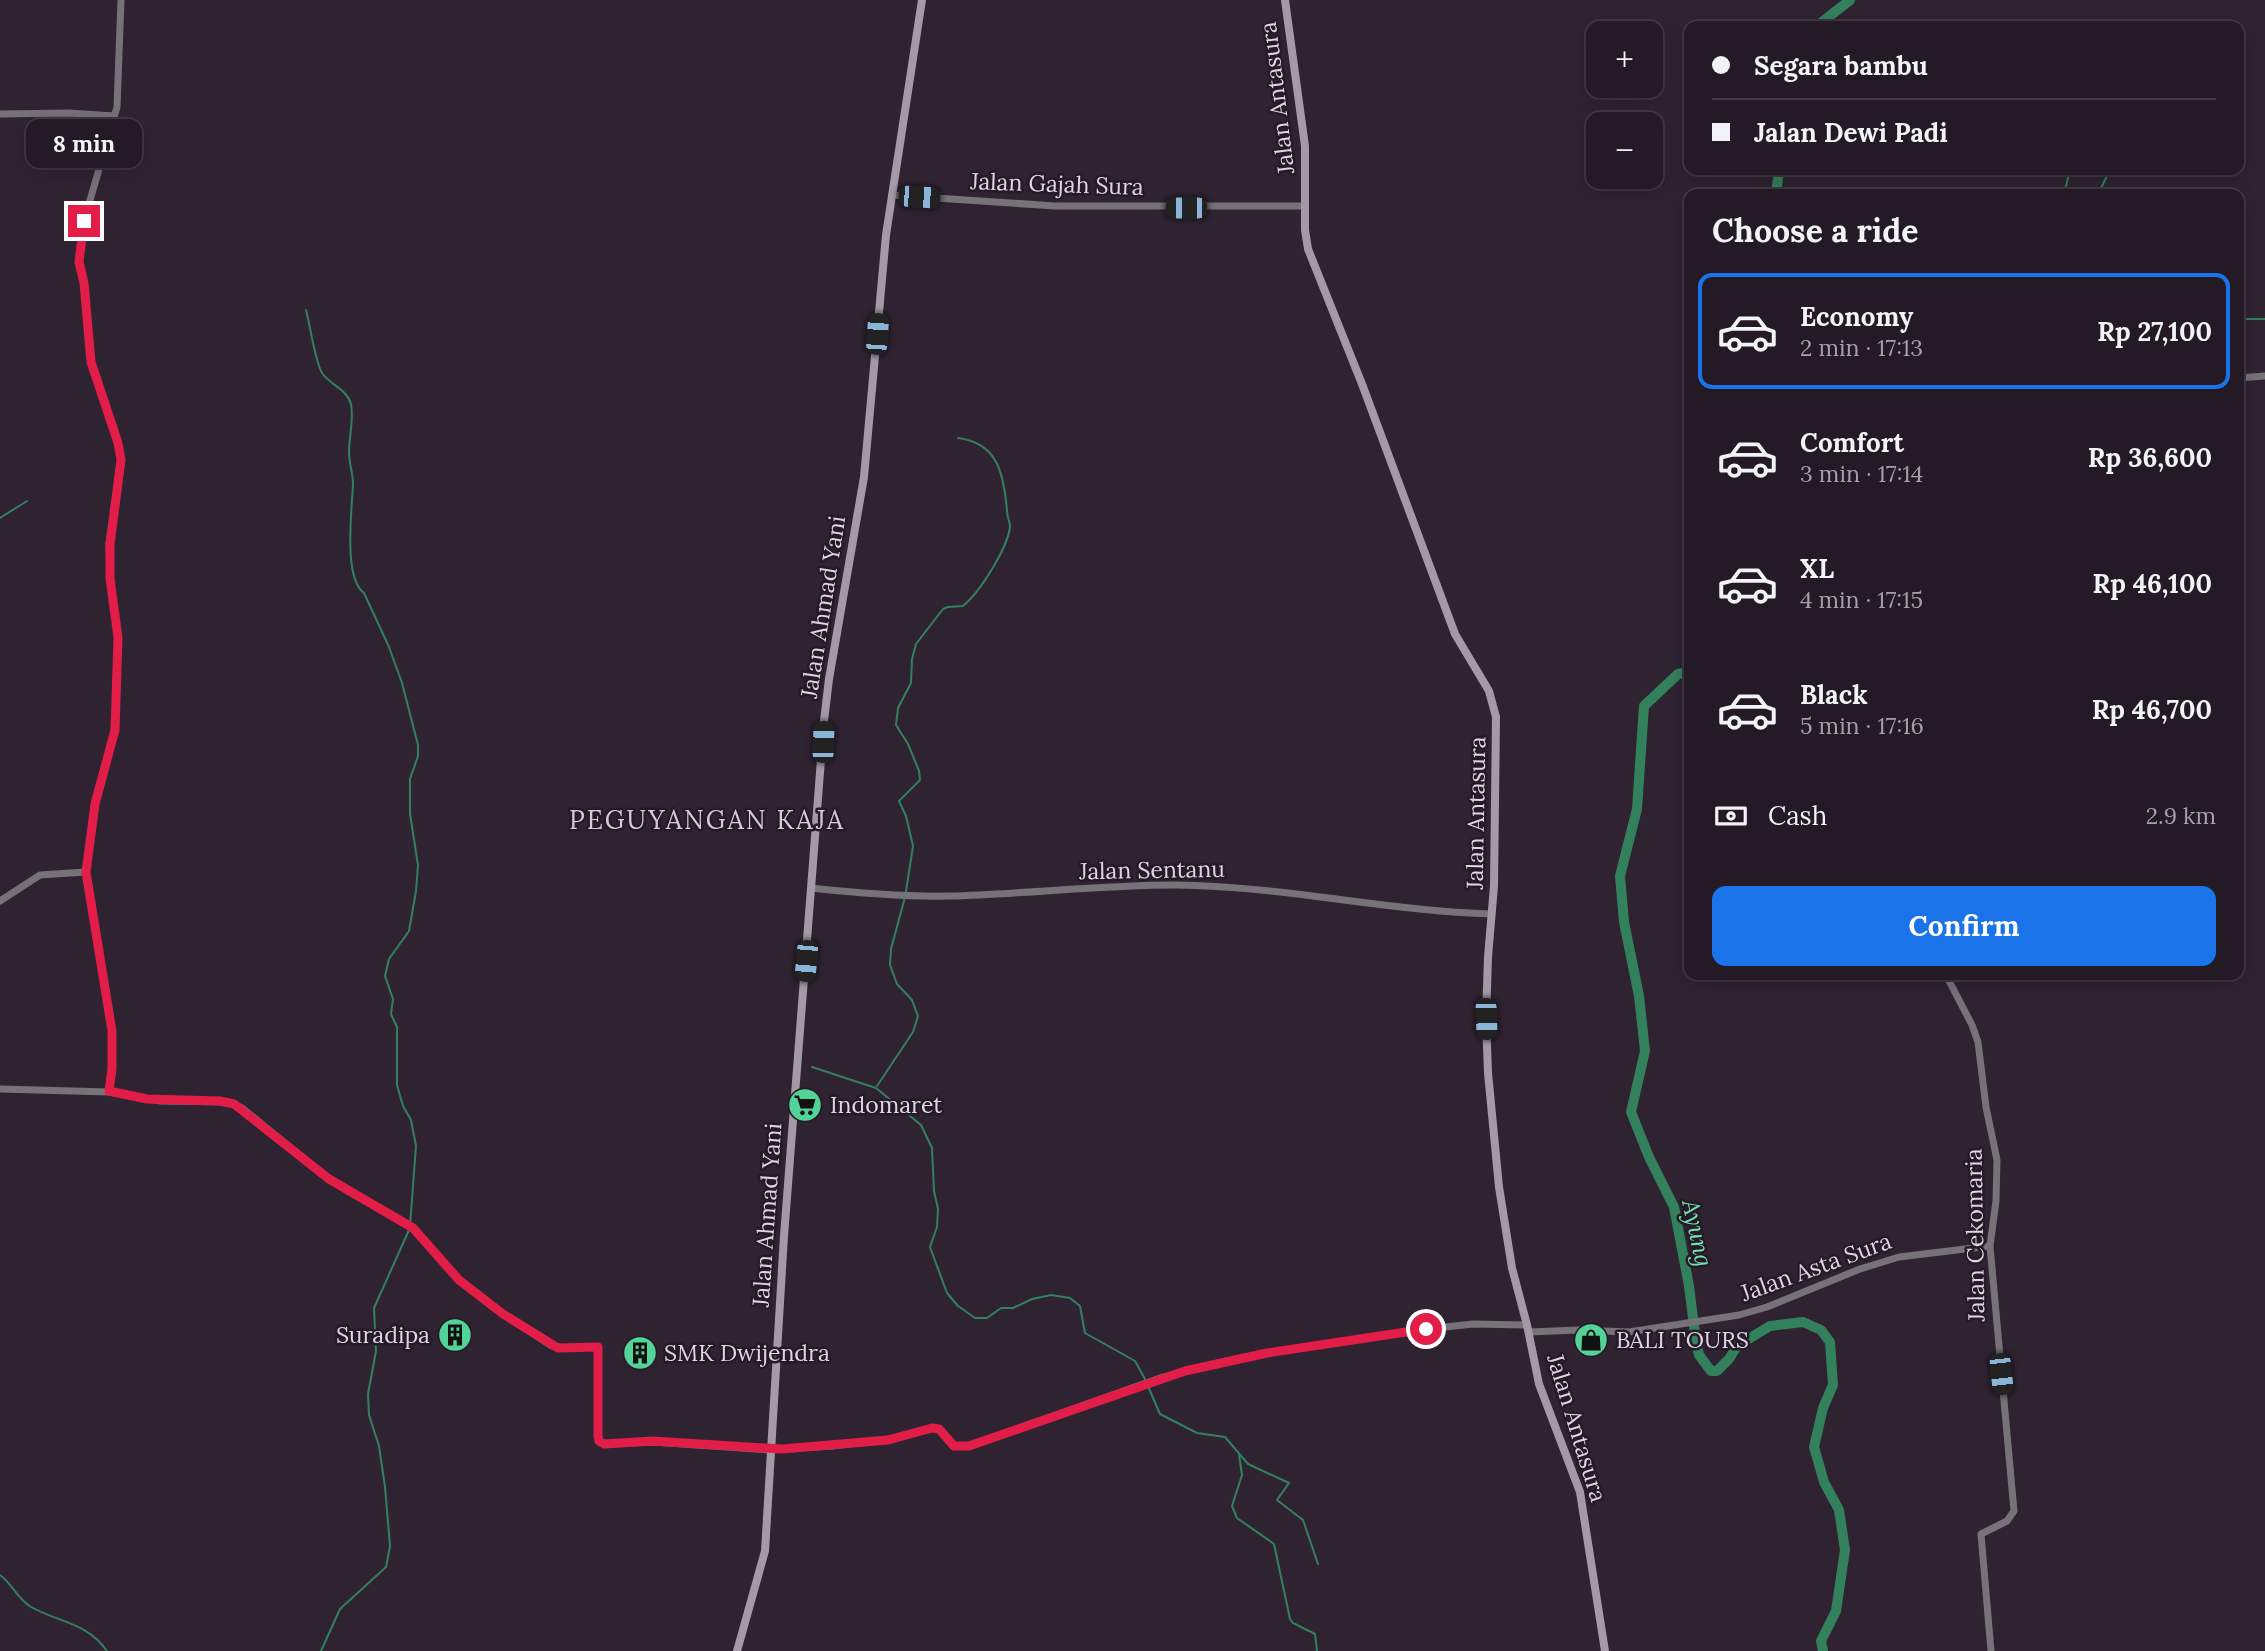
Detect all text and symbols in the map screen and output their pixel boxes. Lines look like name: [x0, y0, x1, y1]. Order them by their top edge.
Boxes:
street label: Jalan Antasura: [1253, 20, 1300, 177]
map controls: [1586, 21, 1663, 189]
button: +: [1586, 21, 1663, 98]
text: Segara bambu: [1754, 49, 1928, 82]
button: −: [1586, 112, 1663, 189]
text: Jalan Dewi Padi: [1754, 116, 1948, 149]
callout: 8 min: [26, 120, 142, 168]
text: 8 min: [53, 129, 115, 158]
street label: Jalan Gajah Sura: [969, 166, 1144, 201]
car: [898, 185, 941, 209]
car: [1166, 198, 1208, 219]
route end: [68, 205, 100, 237]
text: Choose a ride: [1712, 210, 1919, 251]
icon: car: [1716, 300, 1779, 363]
text: Economy: [1800, 300, 1913, 333]
car: [866, 312, 889, 356]
text: Rp 27,100: [2097, 315, 2212, 348]
text: 2 min · 17:13: [1800, 333, 1923, 362]
icon: car: [1716, 426, 1779, 489]
text: Comfort: [1800, 426, 1904, 459]
text: Rp 36,600: [2088, 441, 2212, 474]
text: 3 min · 17:14: [1800, 459, 1923, 488]
street label: Jalan Ahmad Yani: [794, 514, 851, 701]
icon: car: [1716, 552, 1779, 615]
text: XL: [1800, 552, 1834, 585]
text: Rp 46,100: [2093, 567, 2212, 600]
text: 4 min · 17:15: [1800, 585, 1923, 614]
icon: car: [1716, 678, 1779, 741]
text: Black: [1800, 678, 1868, 711]
text: Rp 46,700: [2092, 693, 2212, 726]
text: 5 min · 17:16: [1800, 711, 1924, 740]
car: [812, 721, 835, 763]
street label: Jalan Antasura: [1460, 736, 1491, 891]
icon: cash: [1712, 797, 1750, 835]
text: Cash: [1768, 799, 1827, 832]
text: 2.9 km: [2146, 801, 2216, 830]
district label: PEGUYANGAN KAJA: [569, 803, 845, 836]
street label: Jalan Sentanu: [1078, 854, 1225, 885]
button: Confirm: [1712, 886, 2216, 966]
car: [794, 939, 819, 983]
car: [1475, 998, 1498, 1040]
supermarket icon: Indomaret: [786, 1086, 824, 1124]
place label: Indomaret: [830, 1090, 942, 1119]
street label: Jalan Ahmad Yani: [746, 1122, 787, 1309]
street label: Jalan Cekomaria: [1958, 1148, 1991, 1323]
water label: Ayung: [1675, 1195, 1720, 1269]
street label: Jalan Asta Sura: [1736, 1226, 1895, 1308]
route start: [1410, 1313, 1442, 1345]
building icon: Suradipa: [436, 1316, 474, 1354]
place label: Suradipa: [336, 1320, 430, 1349]
shop icon: BALI TOURS: [1572, 1321, 1610, 1359]
place label: BALI TOURS: [1616, 1325, 1749, 1354]
building icon: SMK Dwijendra: [621, 1334, 659, 1372]
place label: SMK Dwijendra: [664, 1338, 830, 1367]
street label: Jalan Antasura: [1541, 1349, 1614, 1505]
car: [1989, 1352, 2014, 1396]

